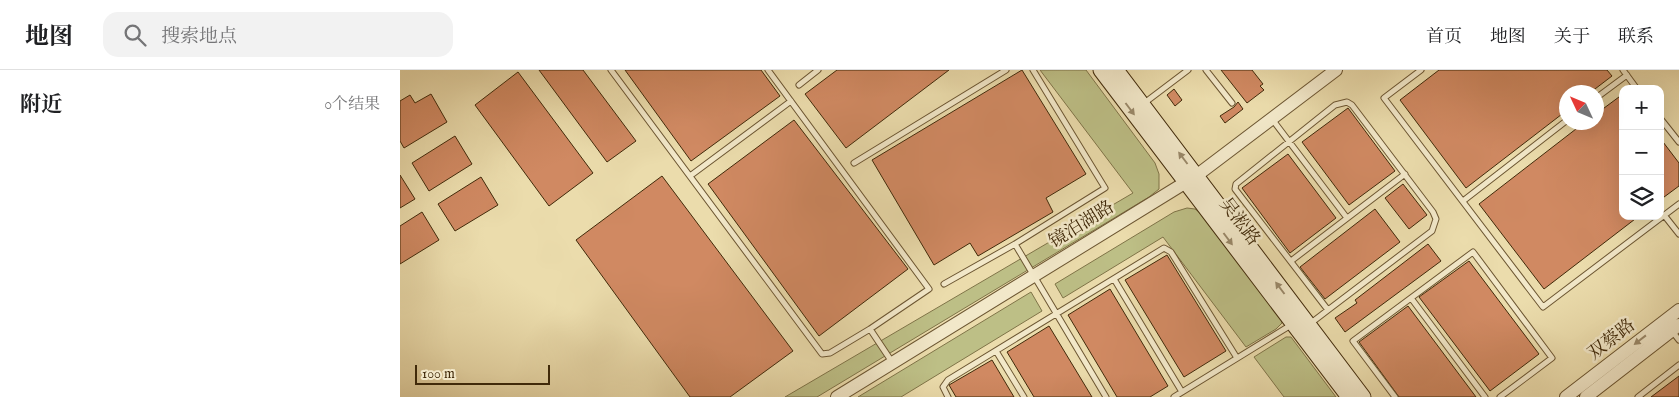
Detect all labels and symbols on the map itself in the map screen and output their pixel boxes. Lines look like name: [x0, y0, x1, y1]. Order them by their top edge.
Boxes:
north arrow: [1559, 85, 1604, 130]
one-way arrow: [1125, 102, 1135, 116]
one-way arrow: [1178, 151, 1188, 165]
street label: 吴淞路: [1214, 194, 1264, 250]
street label: 镜泊湖路: [1045, 196, 1119, 254]
one-way arrow: [1223, 232, 1233, 246]
one-way arrow: [1275, 282, 1286, 295]
street label: 双蔡路: [1584, 314, 1640, 366]
one-way arrow: [1633, 335, 1647, 345]
scale bar: [415, 362, 550, 385]

